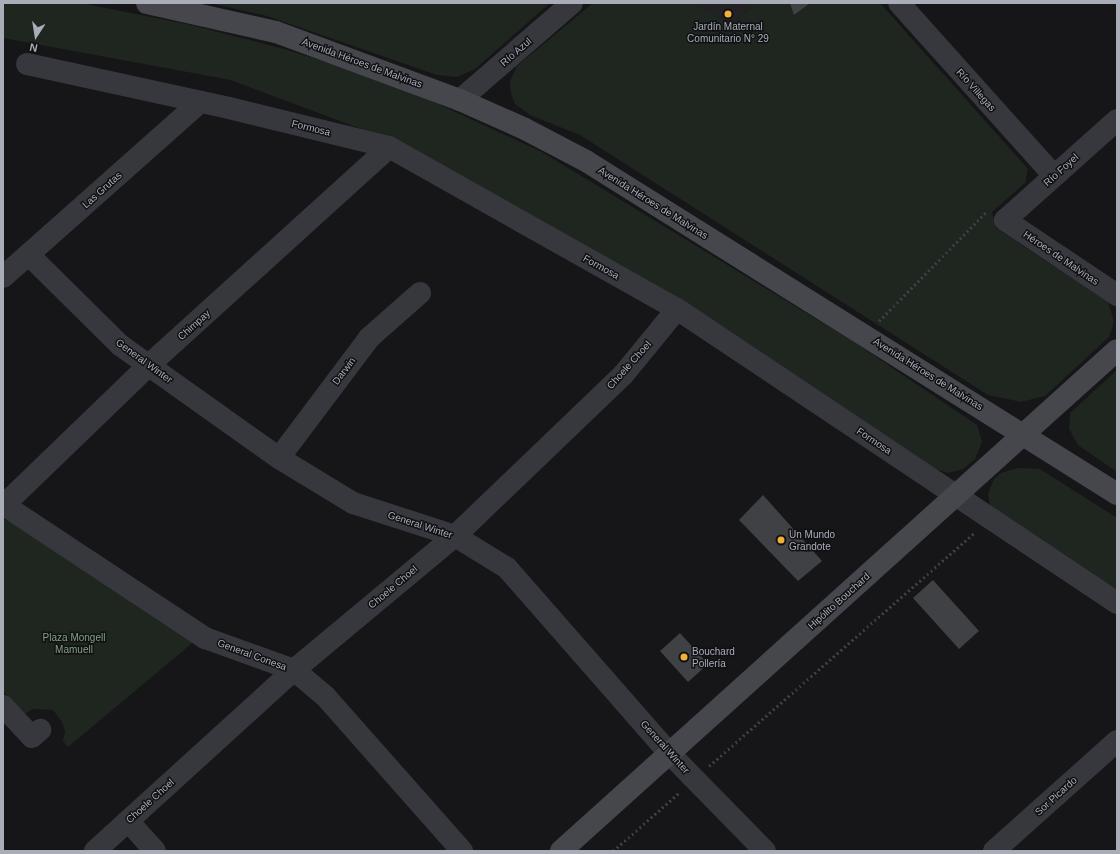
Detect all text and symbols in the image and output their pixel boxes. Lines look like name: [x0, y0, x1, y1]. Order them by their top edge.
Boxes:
marker: Jardín Maternal Comunitario N° 29: [723, 9, 733, 19]
north arrow: [16, 16, 56, 56]
place label: Jardín Maternal Comunitario N° 29: [687, 20, 769, 44]
street label: Río Azul: [498, 35, 534, 69]
street label: Avenida Héroes de Malvinas: [300, 36, 424, 90]
text: N: [28, 41, 39, 54]
street label: Río Villegas: [954, 66, 998, 114]
street label: Formosa: [290, 117, 332, 139]
street label: Río Foyel: [1041, 151, 1081, 189]
street label: Avenida Héroes de Malvinas: [596, 164, 710, 242]
street label: Las Grutas: [80, 169, 124, 211]
street label: Héroes de Malvinas: [1021, 228, 1101, 288]
street label: Formosa: [581, 252, 621, 282]
street label: Chimpay: [175, 307, 213, 343]
street label: Avenida Héroes de Malvinas: [871, 335, 985, 413]
street label: General Winter: [113, 336, 175, 386]
street label: Choele Choel: [604, 338, 654, 392]
street label: Darwin: [330, 355, 358, 387]
street label: Formosa: [854, 425, 894, 457]
street label: General Winter: [386, 509, 454, 541]
place label: Un Mundo Grandote: [789, 528, 835, 552]
marker: Un Mundo Grandote: [776, 535, 786, 545]
street label: Choele Choel: [366, 563, 420, 611]
street label: Hipólito Bouchard: [806, 570, 872, 632]
park label: Plaza Mongell Mamuell: [43, 631, 105, 654]
street label: General Conesa: [216, 637, 288, 673]
place label: Bouchard Pollería: [692, 645, 735, 668]
marker: Bouchard Pollería: [679, 652, 689, 662]
street label: General Winter: [638, 718, 692, 776]
street label: Sor Picardo: [1033, 774, 1079, 818]
street label: Choele Choel: [123, 776, 177, 826]

